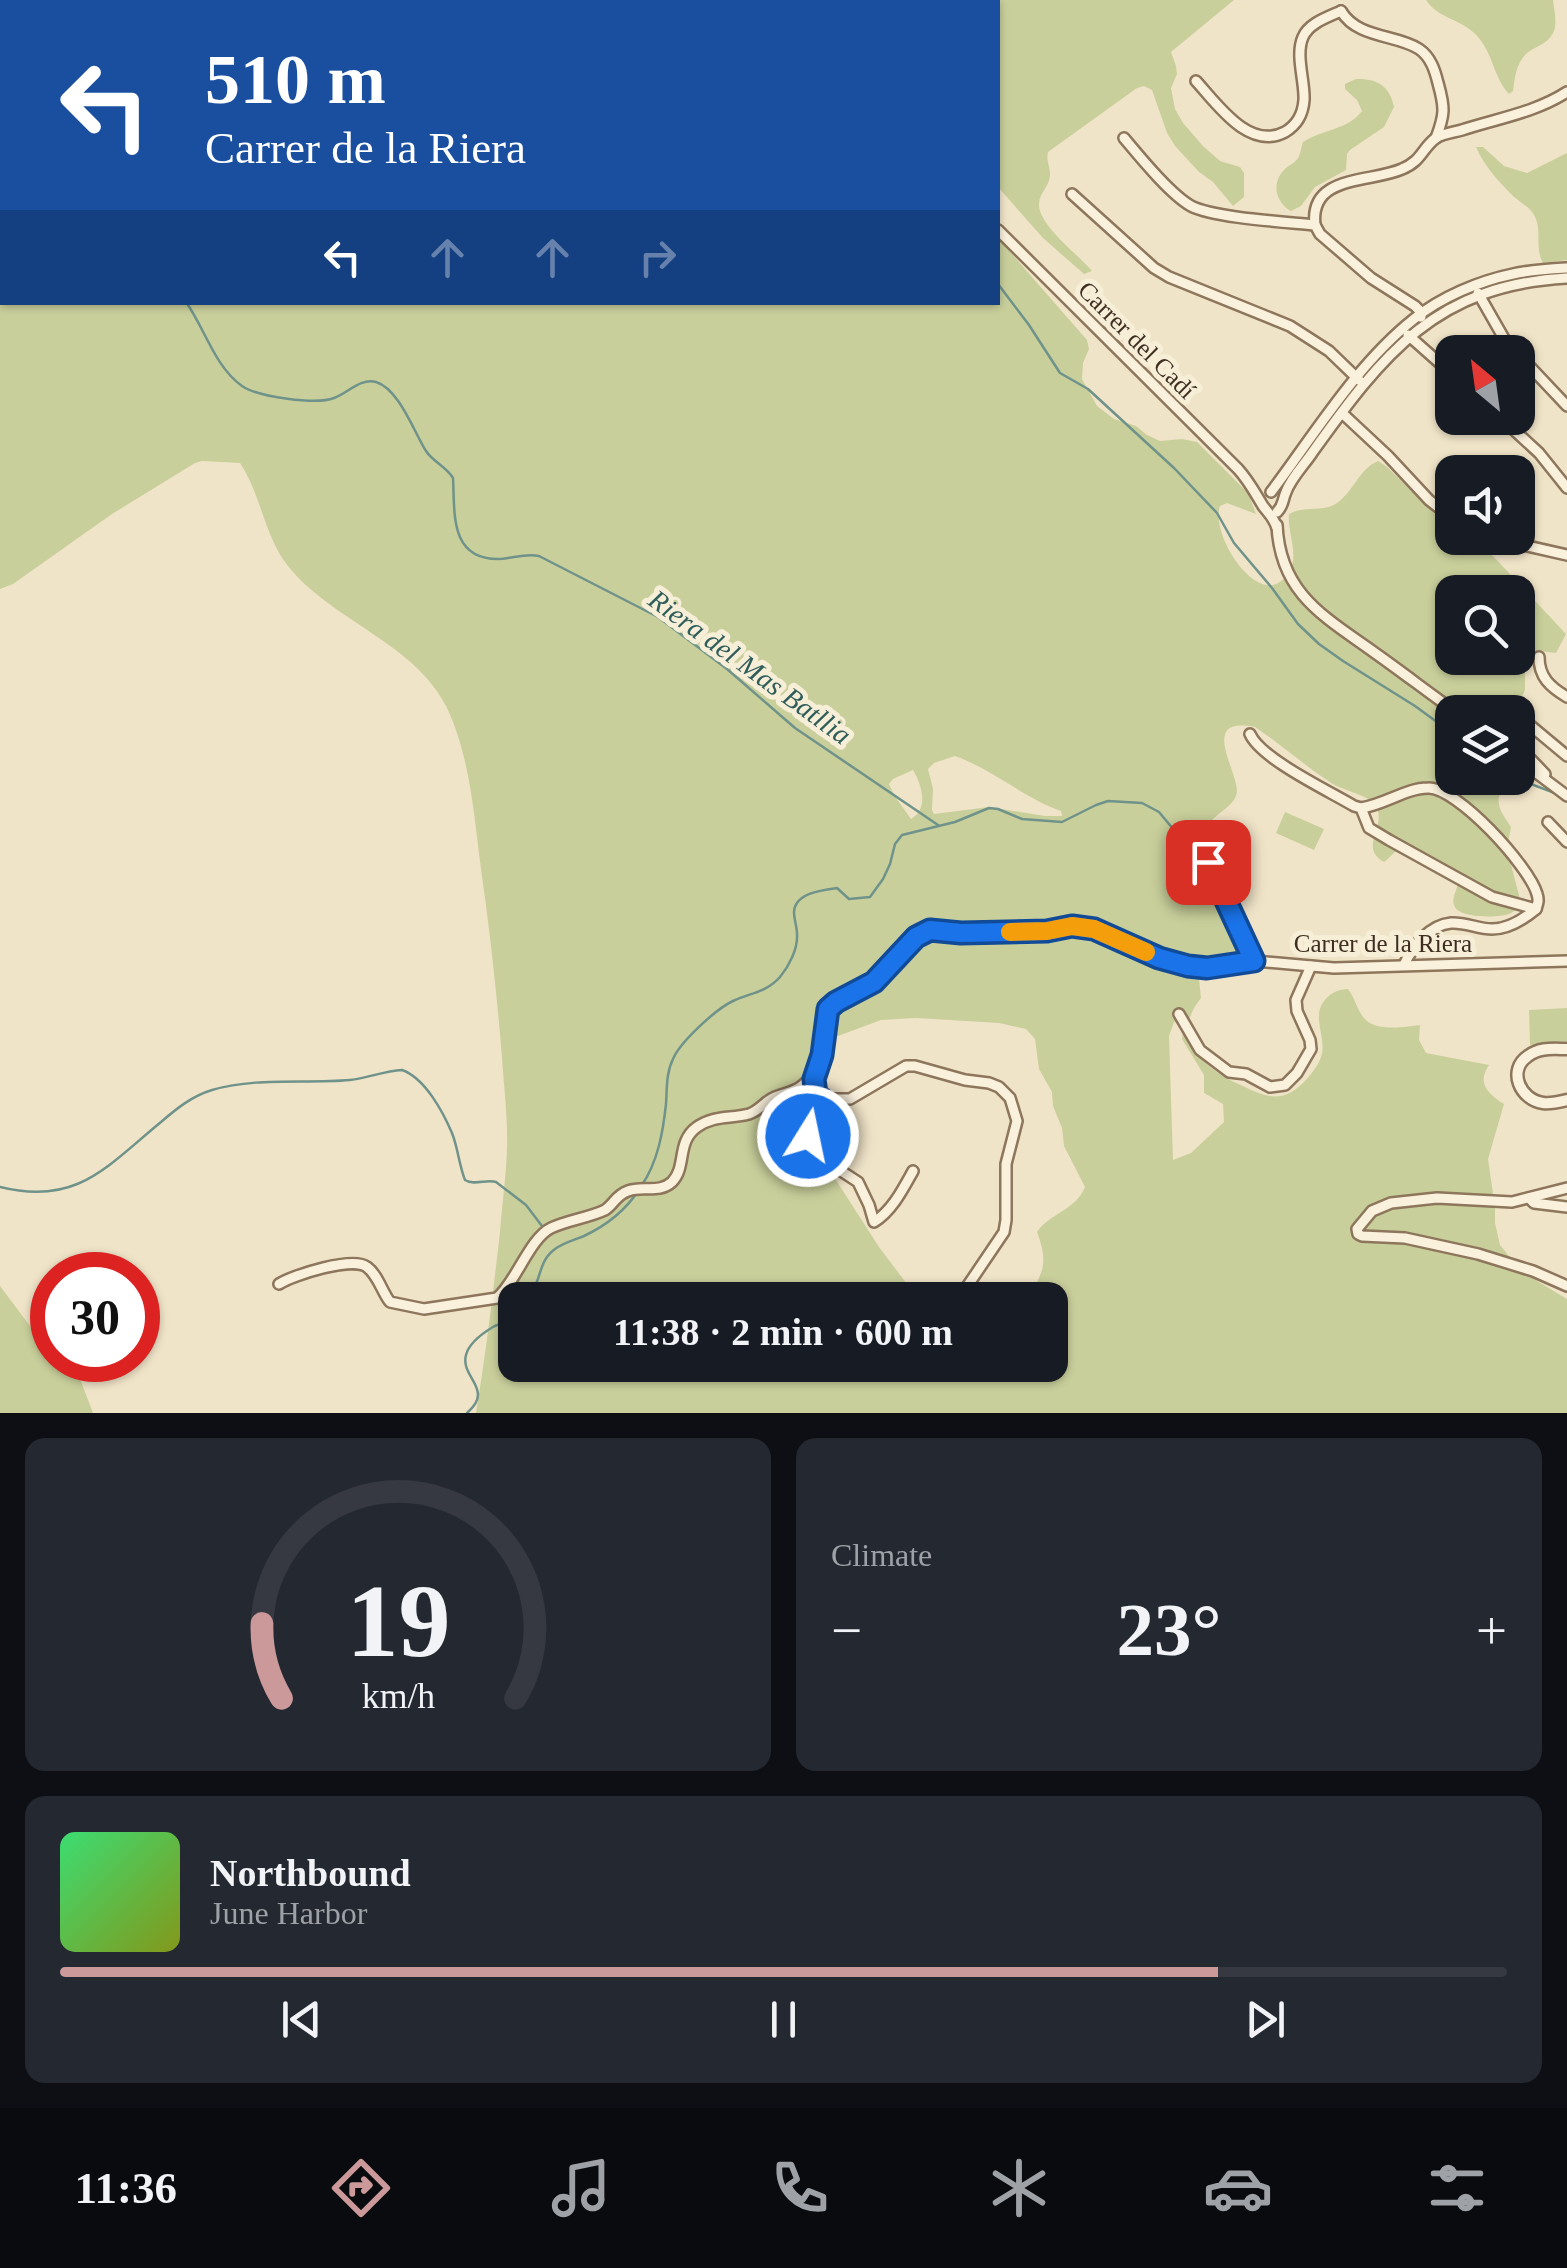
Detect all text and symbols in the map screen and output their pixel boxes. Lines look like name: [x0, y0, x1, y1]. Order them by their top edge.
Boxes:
icon: left: [40, 40, 170, 170]
text: 510 m: [205, 41, 386, 118]
text: Carrer de la Riera: [205, 123, 526, 173]
icon: left: [315, 230, 370, 285]
icon: ahead: [420, 230, 475, 285]
icon: ahead: [525, 230, 580, 285]
icon: right: [630, 230, 685, 285]
street label: Carrer del Cadí: [1073, 276, 1201, 404]
north arrow: [1435, 335, 1535, 435]
map controls: [1435, 335, 1535, 795]
button: sound: [1435, 455, 1535, 555]
button: search: [1435, 575, 1535, 675]
water label: Riera del Mas Batllia: [642, 583, 857, 751]
button: layers: [1435, 695, 1535, 795]
pin: [1166, 820, 1251, 905]
icon: arrive: [1181, 835, 1236, 890]
street label: Carrer de la Riera: [1294, 930, 1472, 957]
position arrow: [756, 1084, 860, 1188]
speed limit sign: 30: [30, 1252, 160, 1382]
text: 11:38 · 2 min · 600 m: [613, 1311, 953, 1353]
text: Climate: [831, 1537, 932, 1573]
text: 19: [346, 1563, 450, 1678]
text: 23°: [1117, 1588, 1222, 1671]
text: −: [831, 1600, 862, 1661]
text: +: [1476, 1600, 1507, 1661]
text: km/h: [361, 1676, 435, 1716]
text: Northbound: [210, 1852, 411, 1894]
text: June Harbor: [210, 1895, 367, 1931]
icon: previous: [274, 1992, 329, 2047]
icon: pause: [756, 1992, 811, 2047]
icon: next: [1238, 1992, 1293, 2047]
icon: directions: [326, 2153, 396, 2223]
icon: music: [546, 2153, 616, 2223]
icon: phone: [765, 2153, 835, 2223]
icon: climate: [984, 2153, 1054, 2223]
icon: car: [1203, 2153, 1273, 2223]
icon: filters: [1422, 2153, 1492, 2223]
text: 11:36: [75, 2163, 177, 2213]

